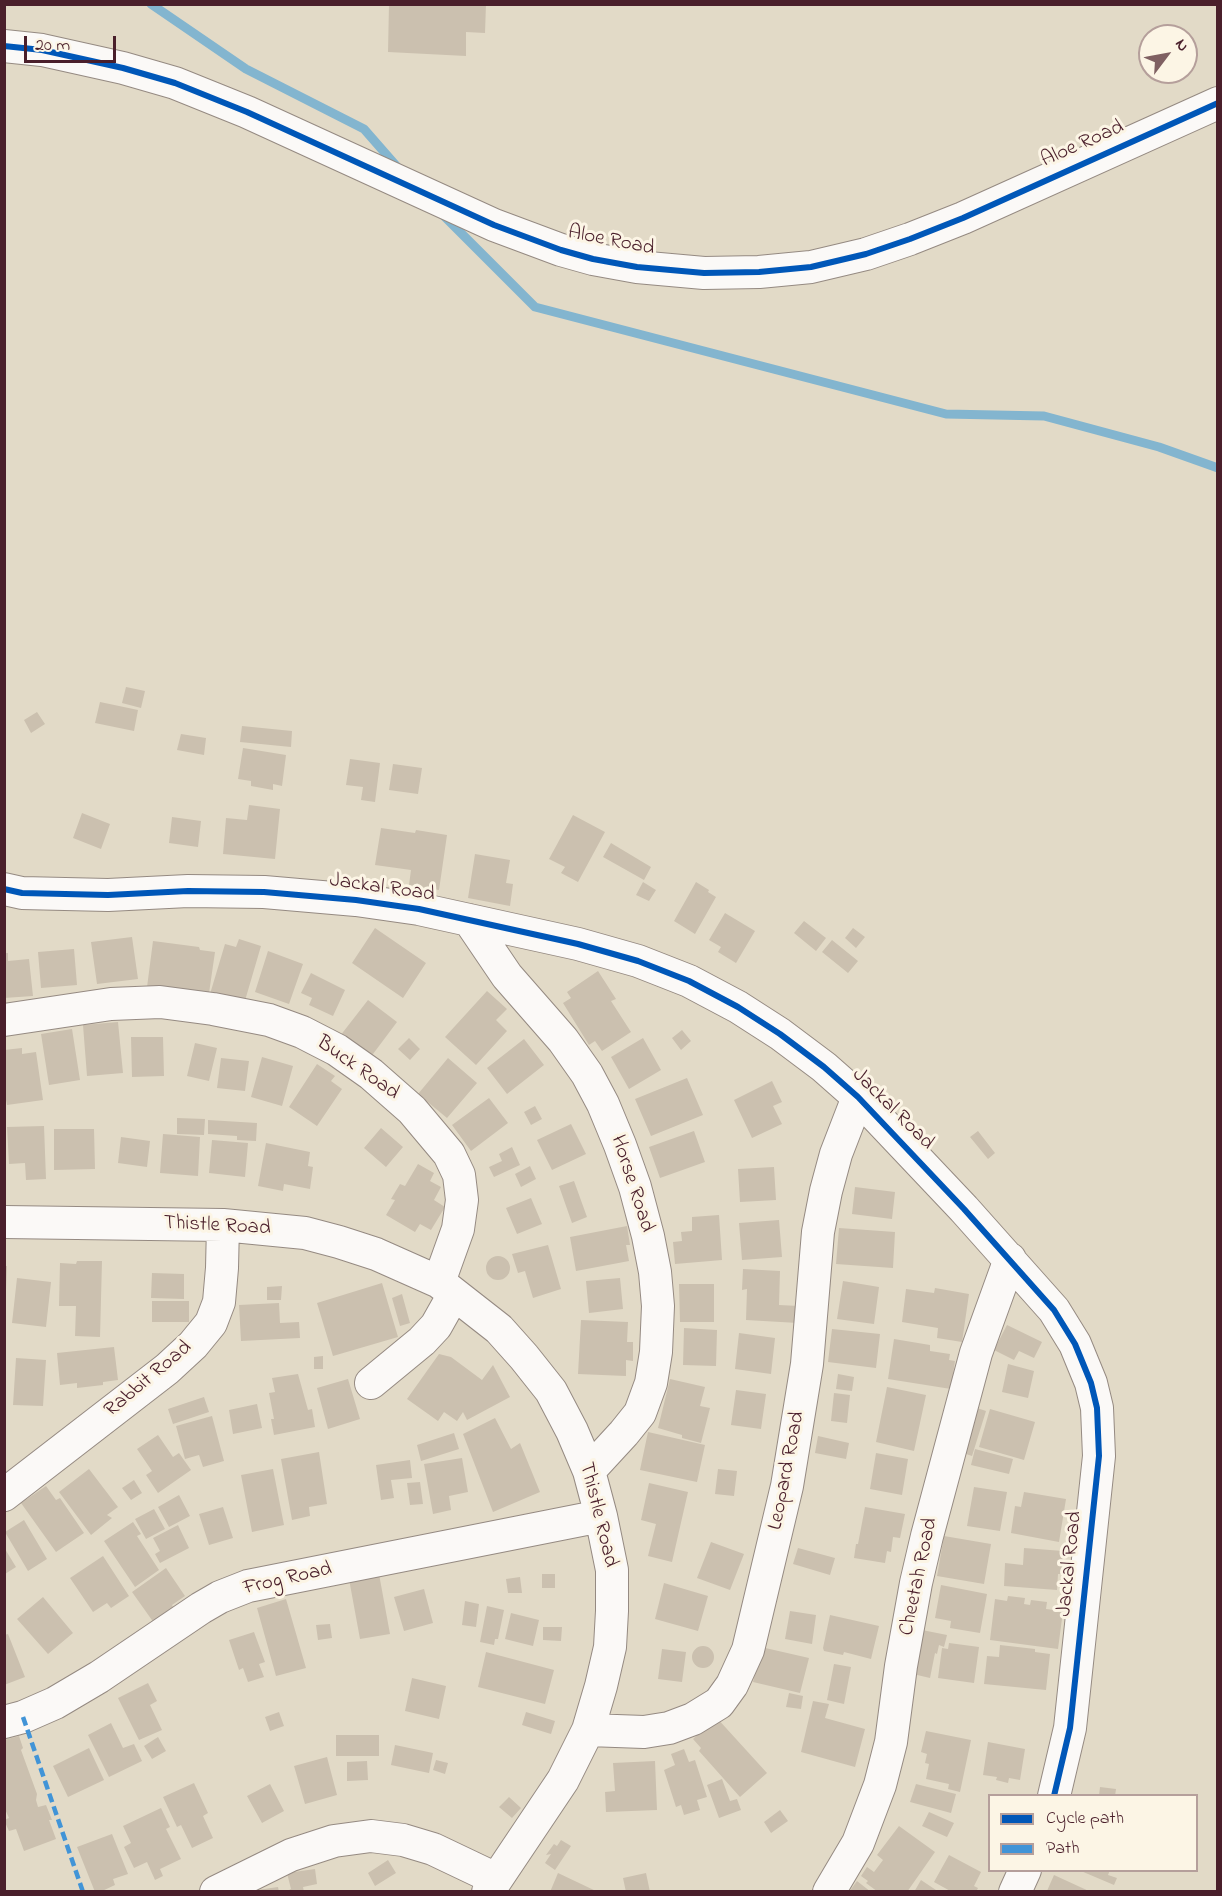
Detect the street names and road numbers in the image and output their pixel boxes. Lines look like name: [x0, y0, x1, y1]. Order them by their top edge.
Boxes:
street label: Aloe Road: [1038, 116, 1128, 174]
street label: Aloe Road: [566, 221, 656, 263]
street label: Jackal Road: [328, 869, 436, 909]
street label: Buck Road: [311, 1031, 403, 1107]
street label: Jackal Road: [846, 1064, 938, 1156]
street label: Horse Road: [603, 1132, 659, 1236]
street label: Thistle Road: [163, 1212, 271, 1242]
street label: Rabbit Road: [100, 1336, 198, 1424]
street label: Leopard Road: [764, 1410, 812, 1532]
street label: Thistle Road: [572, 1460, 622, 1570]
street label: Jackal Road: [1053, 1510, 1089, 1618]
street label: Cheetah Road: [895, 1516, 945, 1638]
street label: Frog Road: [241, 1558, 335, 1602]

